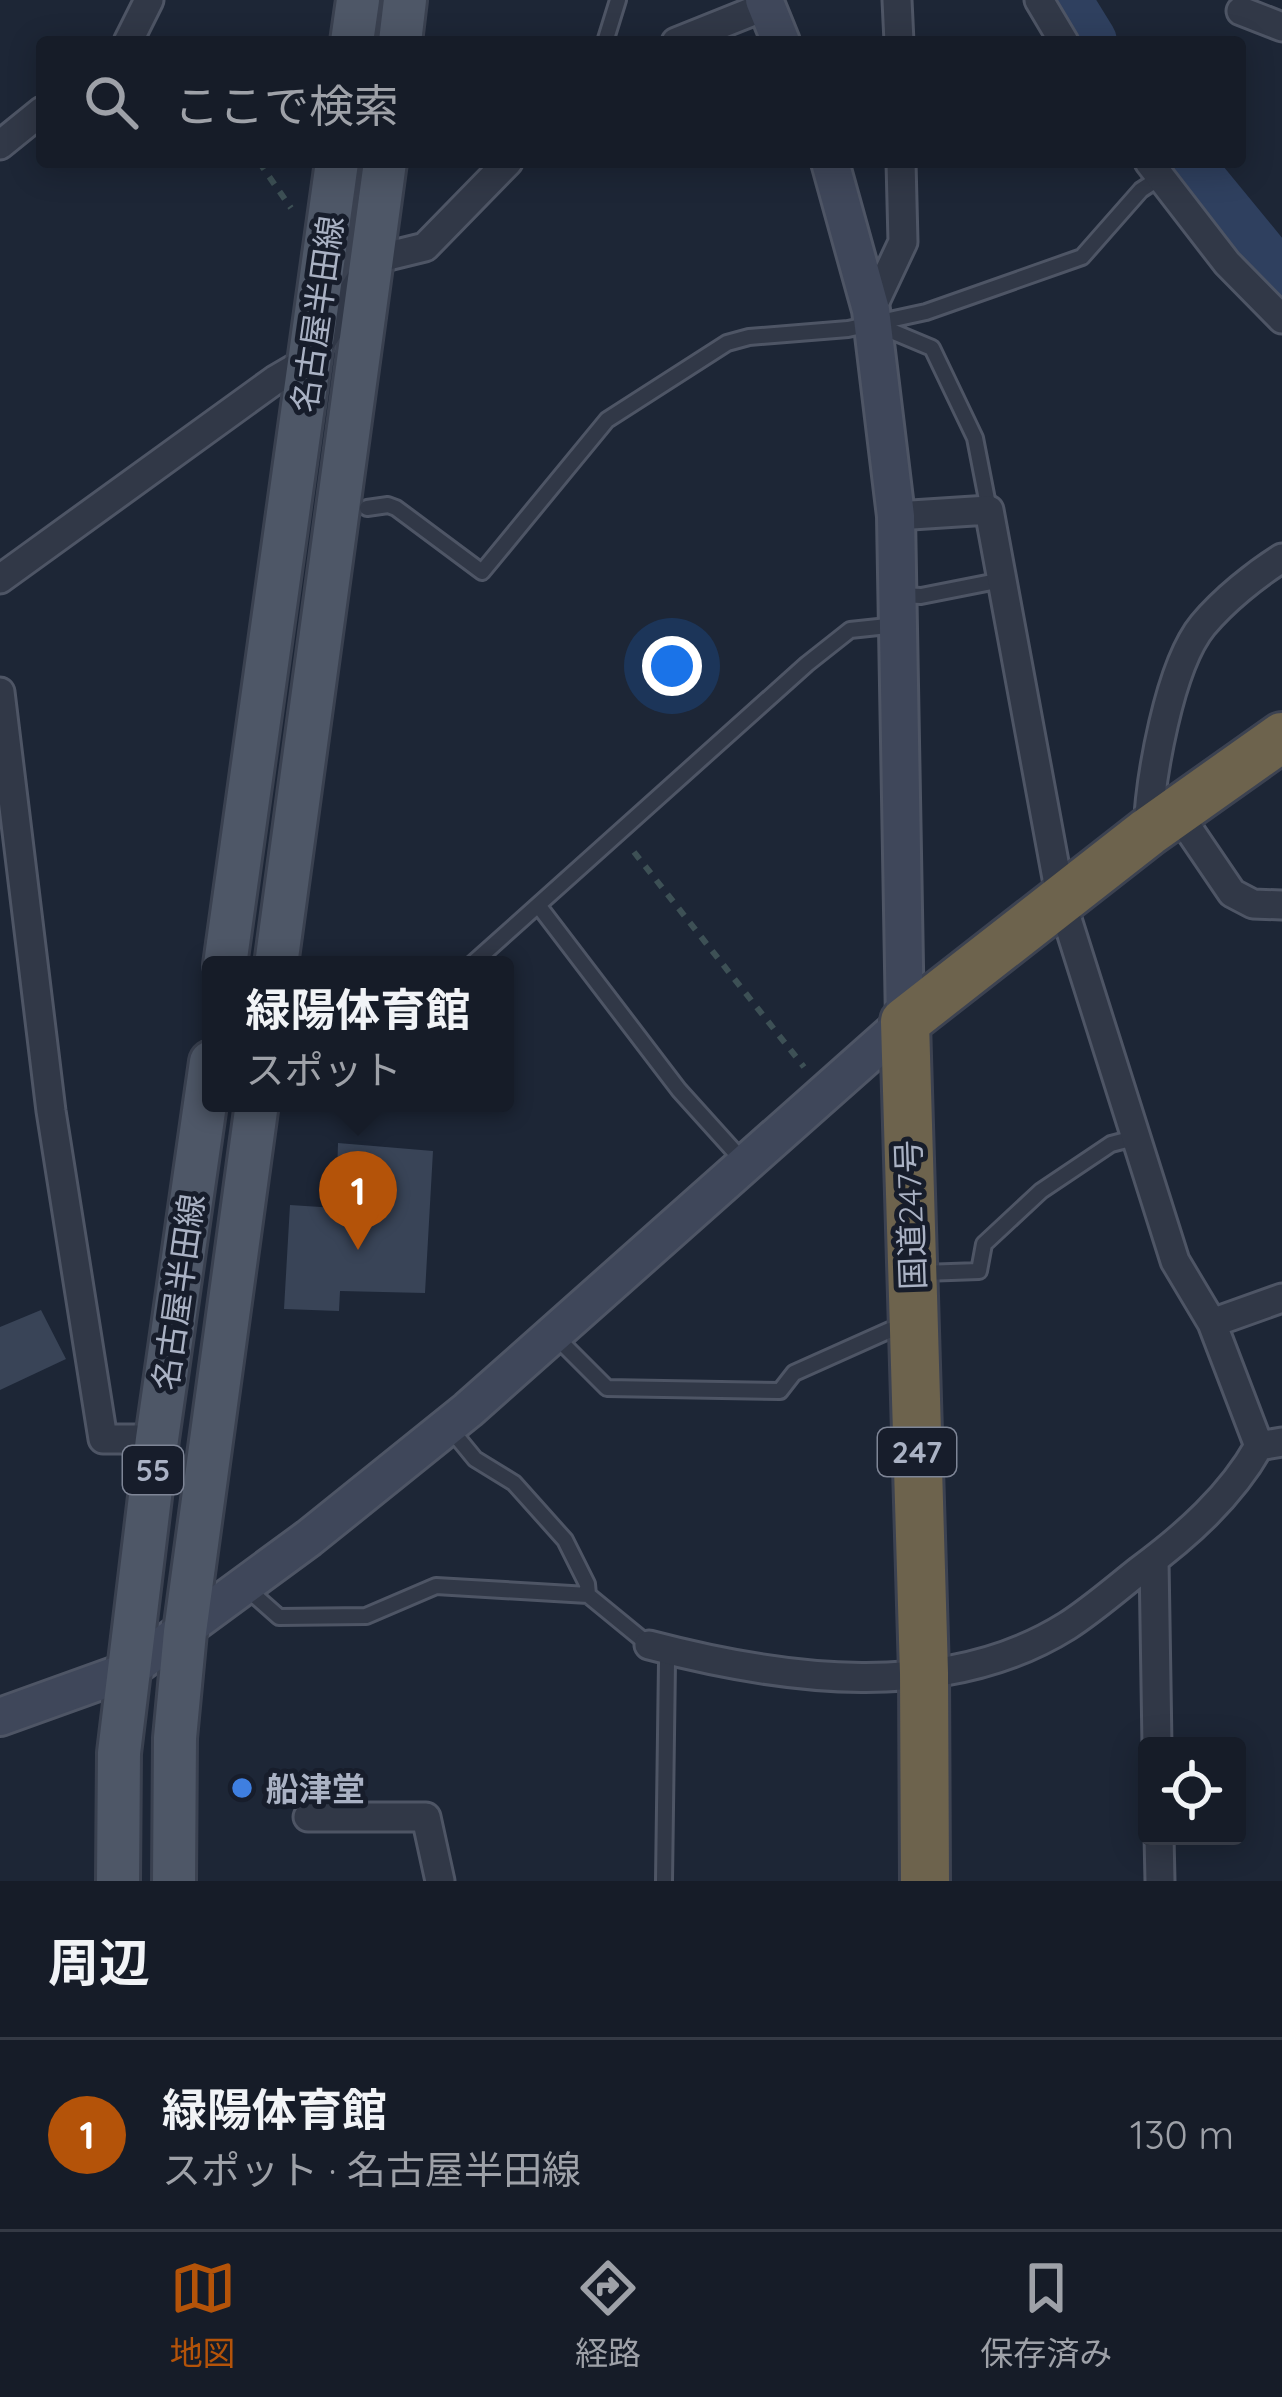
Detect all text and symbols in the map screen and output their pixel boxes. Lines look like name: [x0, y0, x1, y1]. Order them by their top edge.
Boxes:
search box: [36, 36, 1246, 168]
icon: search: [78, 69, 144, 135]
text: ここで検索: [174, 77, 399, 133]
street label: 名古屋半田線: [283, 213, 351, 415]
your location: [642, 636, 702, 696]
popup: [202, 956, 514, 1112]
text: 緑陽体育館: [245, 981, 471, 1037]
text: スポット: [245, 1045, 402, 1094]
street label: 国道247号: [887, 1139, 933, 1291]
pin: 1: [319, 1151, 397, 1250]
street label: 名古屋半田線: [144, 1191, 212, 1393]
road number: 247: [878, 1428, 956, 1476]
road number: 55: [123, 1446, 183, 1494]
map controls: [1138, 1737, 1246, 1845]
button: locate: [1138, 1737, 1246, 1845]
place label: 船津堂: [266, 1768, 365, 1809]
marker: 船津堂: [229, 1775, 255, 1801]
text: 周辺: [48, 1930, 150, 1994]
text: 緑陽体育館: [162, 2081, 387, 2137]
text: 1: [79, 2110, 95, 2159]
text: 130 m: [1130, 2110, 1234, 2159]
text: スポット · 名古屋半田線: [162, 2145, 581, 2194]
tab: 地図: [170, 2255, 236, 2375]
tab: 経路: [575, 2255, 641, 2375]
tab: 保存済み: [980, 2255, 1112, 2375]

